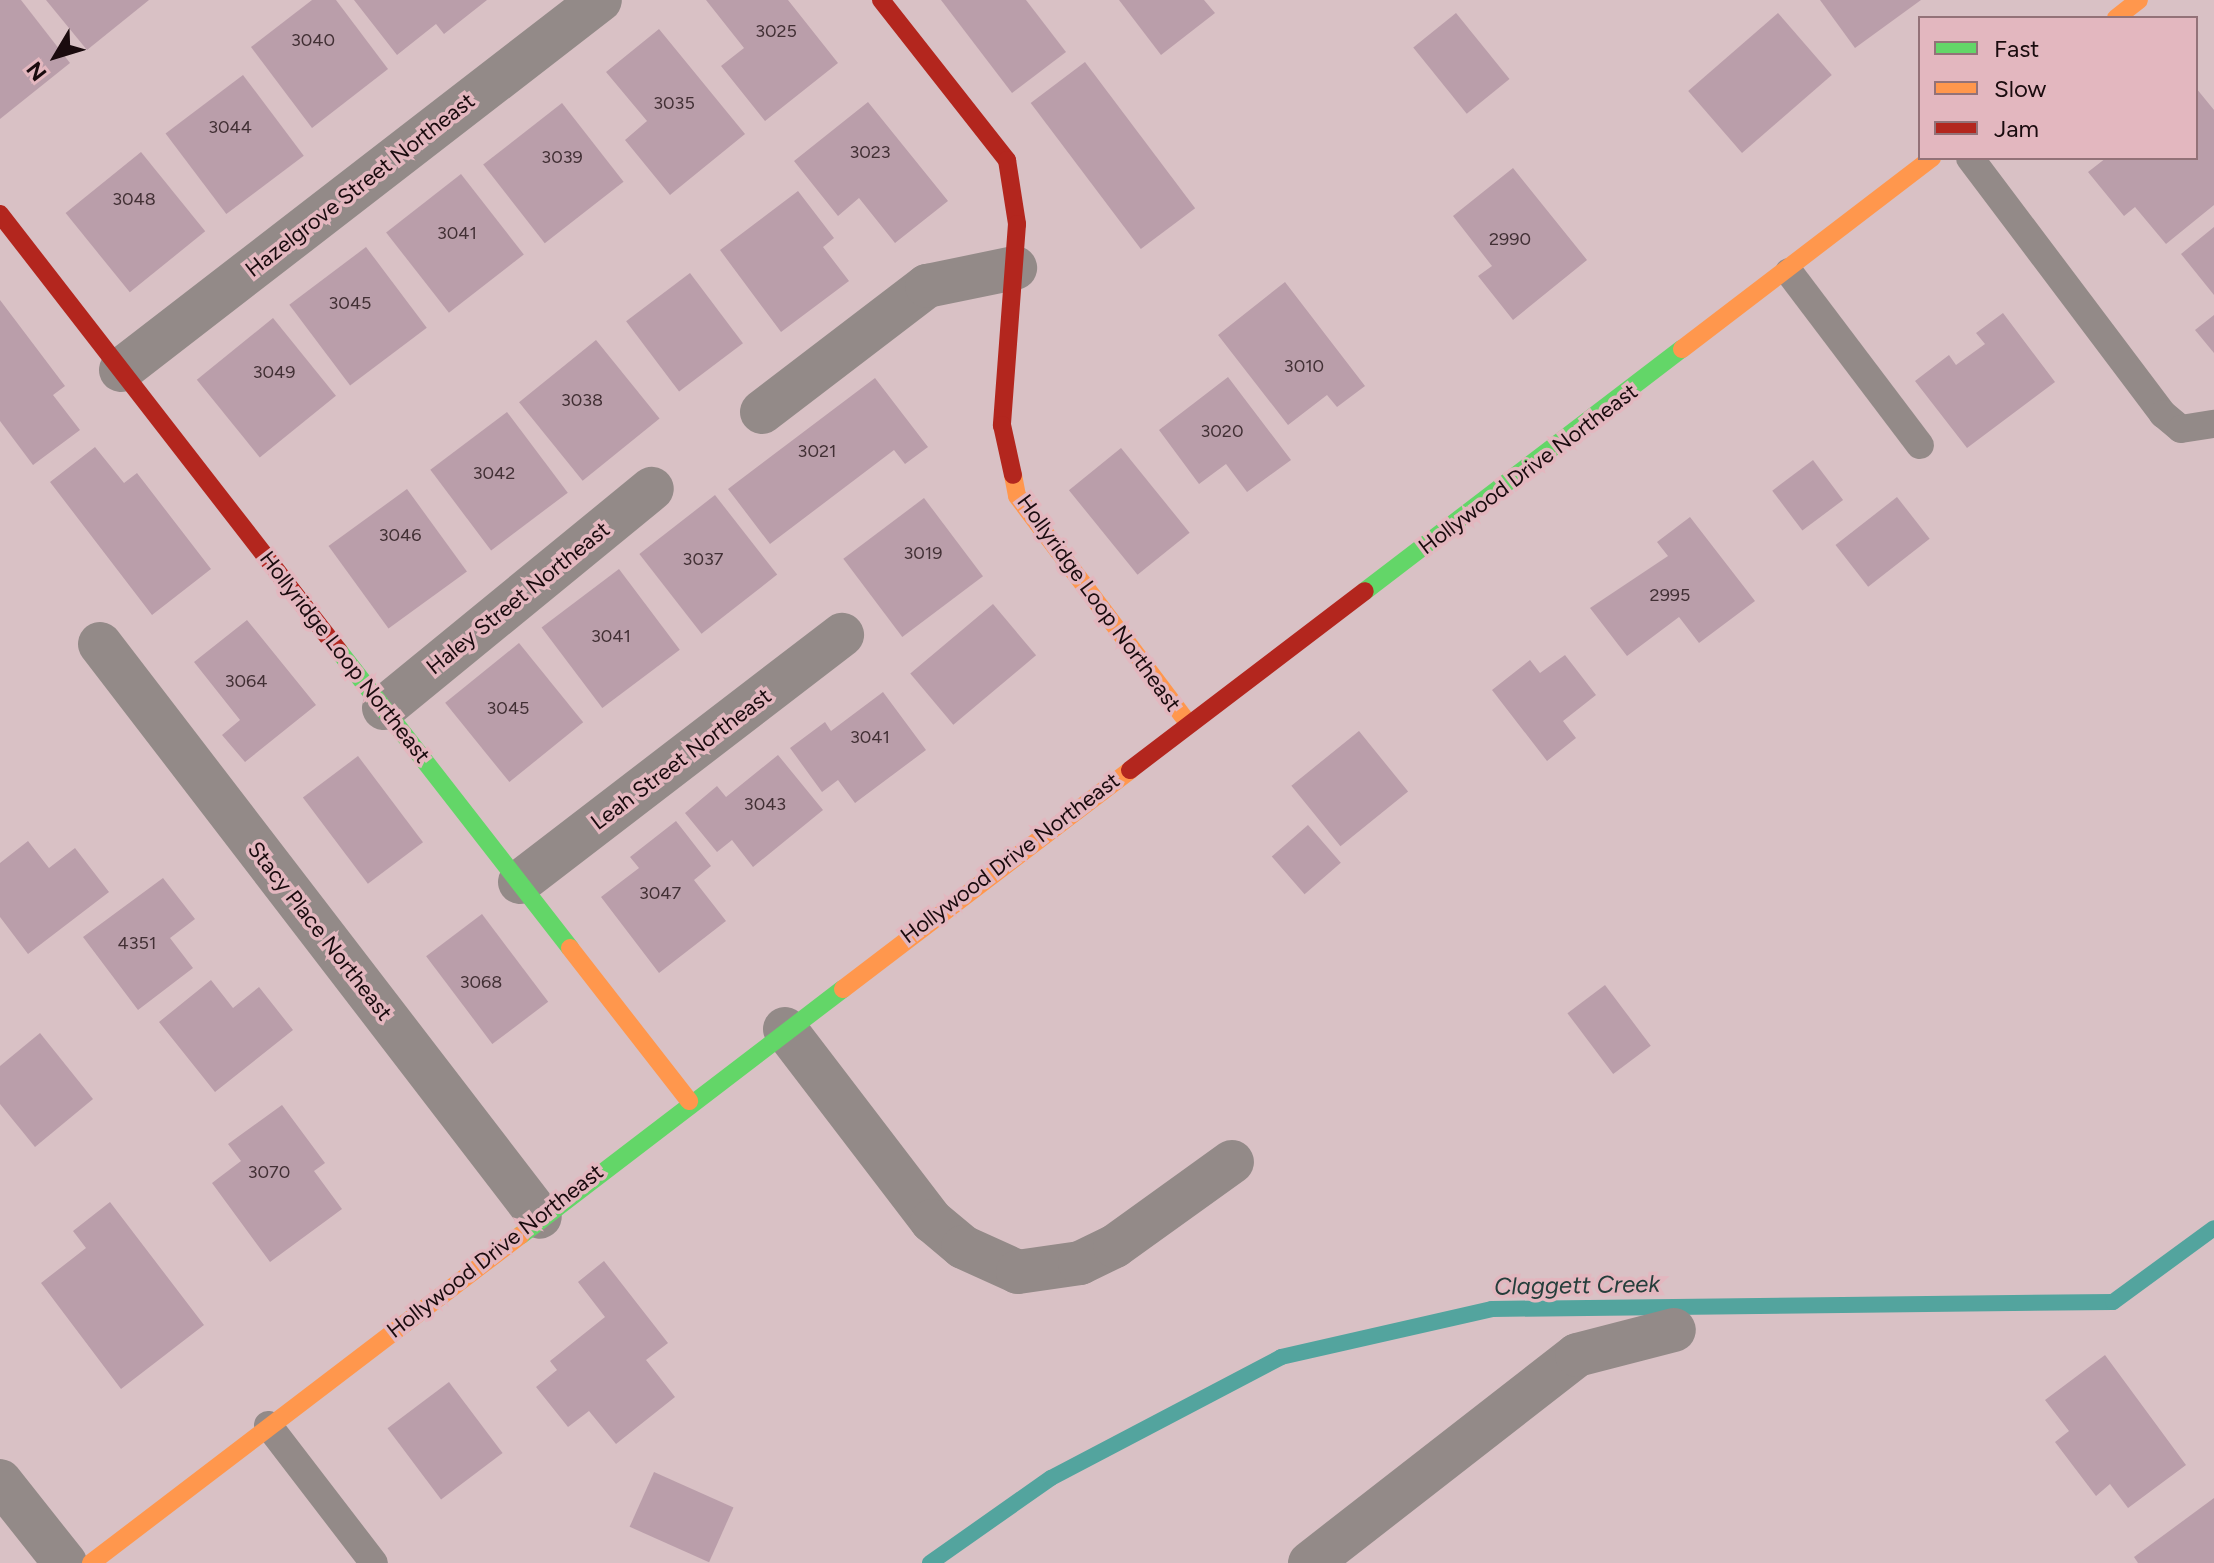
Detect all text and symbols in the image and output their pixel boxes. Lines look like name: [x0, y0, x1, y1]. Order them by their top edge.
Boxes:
north arrow: [16, 16, 96, 96]
legend: [1918, 16, 2198, 160]
house number: 3025: [755, 20, 797, 42]
house number: 3040: [291, 29, 335, 51]
text: Fast: [1994, 34, 2039, 63]
text: N: [21, 56, 53, 86]
text: Slow: [1994, 74, 2046, 103]
street label: Hazelgrove Street Northeast: [240, 87, 480, 283]
house number: 3035: [653, 92, 695, 114]
text: Jam: [1994, 114, 2039, 143]
house number: 3044: [208, 116, 252, 138]
house number: 3023: [849, 141, 891, 163]
house number: 3039: [541, 146, 583, 168]
house number: 3048: [112, 188, 156, 210]
house number: 3041: [437, 222, 477, 244]
house number: 2990: [1489, 228, 1531, 250]
house number: 3045: [329, 292, 371, 314]
house number: 3010: [1284, 355, 1324, 377]
house number: 3049: [253, 361, 295, 383]
street label: Hollywood Drive Northeast: [1413, 378, 1643, 560]
house number: 3038: [561, 389, 603, 411]
house number: 3020: [1201, 420, 1243, 442]
house number: 3021: [798, 440, 836, 462]
house number: 3042: [473, 462, 515, 484]
street label: Hollyridge Loop Northeast: [1012, 490, 1186, 716]
street label: Haley Street Northeast: [421, 516, 615, 680]
house number: 3046: [379, 524, 421, 546]
house number: 3019: [904, 542, 942, 564]
street label: Hollyridge Loop Northeast: [254, 546, 436, 768]
house number: 3037: [683, 548, 723, 570]
house number: 2995: [1650, 584, 1690, 606]
house number: 3041: [591, 625, 631, 647]
house number: 3064: [225, 670, 267, 692]
street label: Leah Street Northeast: [586, 683, 776, 835]
house number: 3045: [487, 697, 529, 719]
house number: 3041: [850, 726, 890, 748]
street label: Hollywood Drive Northeast: [895, 767, 1125, 949]
house number: 3043: [744, 793, 786, 815]
street label: Stacy Place Northeast: [242, 836, 398, 1026]
house number: 3047: [639, 882, 681, 904]
house number: 4351: [118, 932, 156, 954]
house number: 3068: [460, 971, 502, 993]
street label: Hollywood Drive Northeast: [382, 1158, 608, 1344]
house number: 3070: [248, 1161, 290, 1183]
water label: Claggett Creek: [1494, 1269, 1660, 1301]

